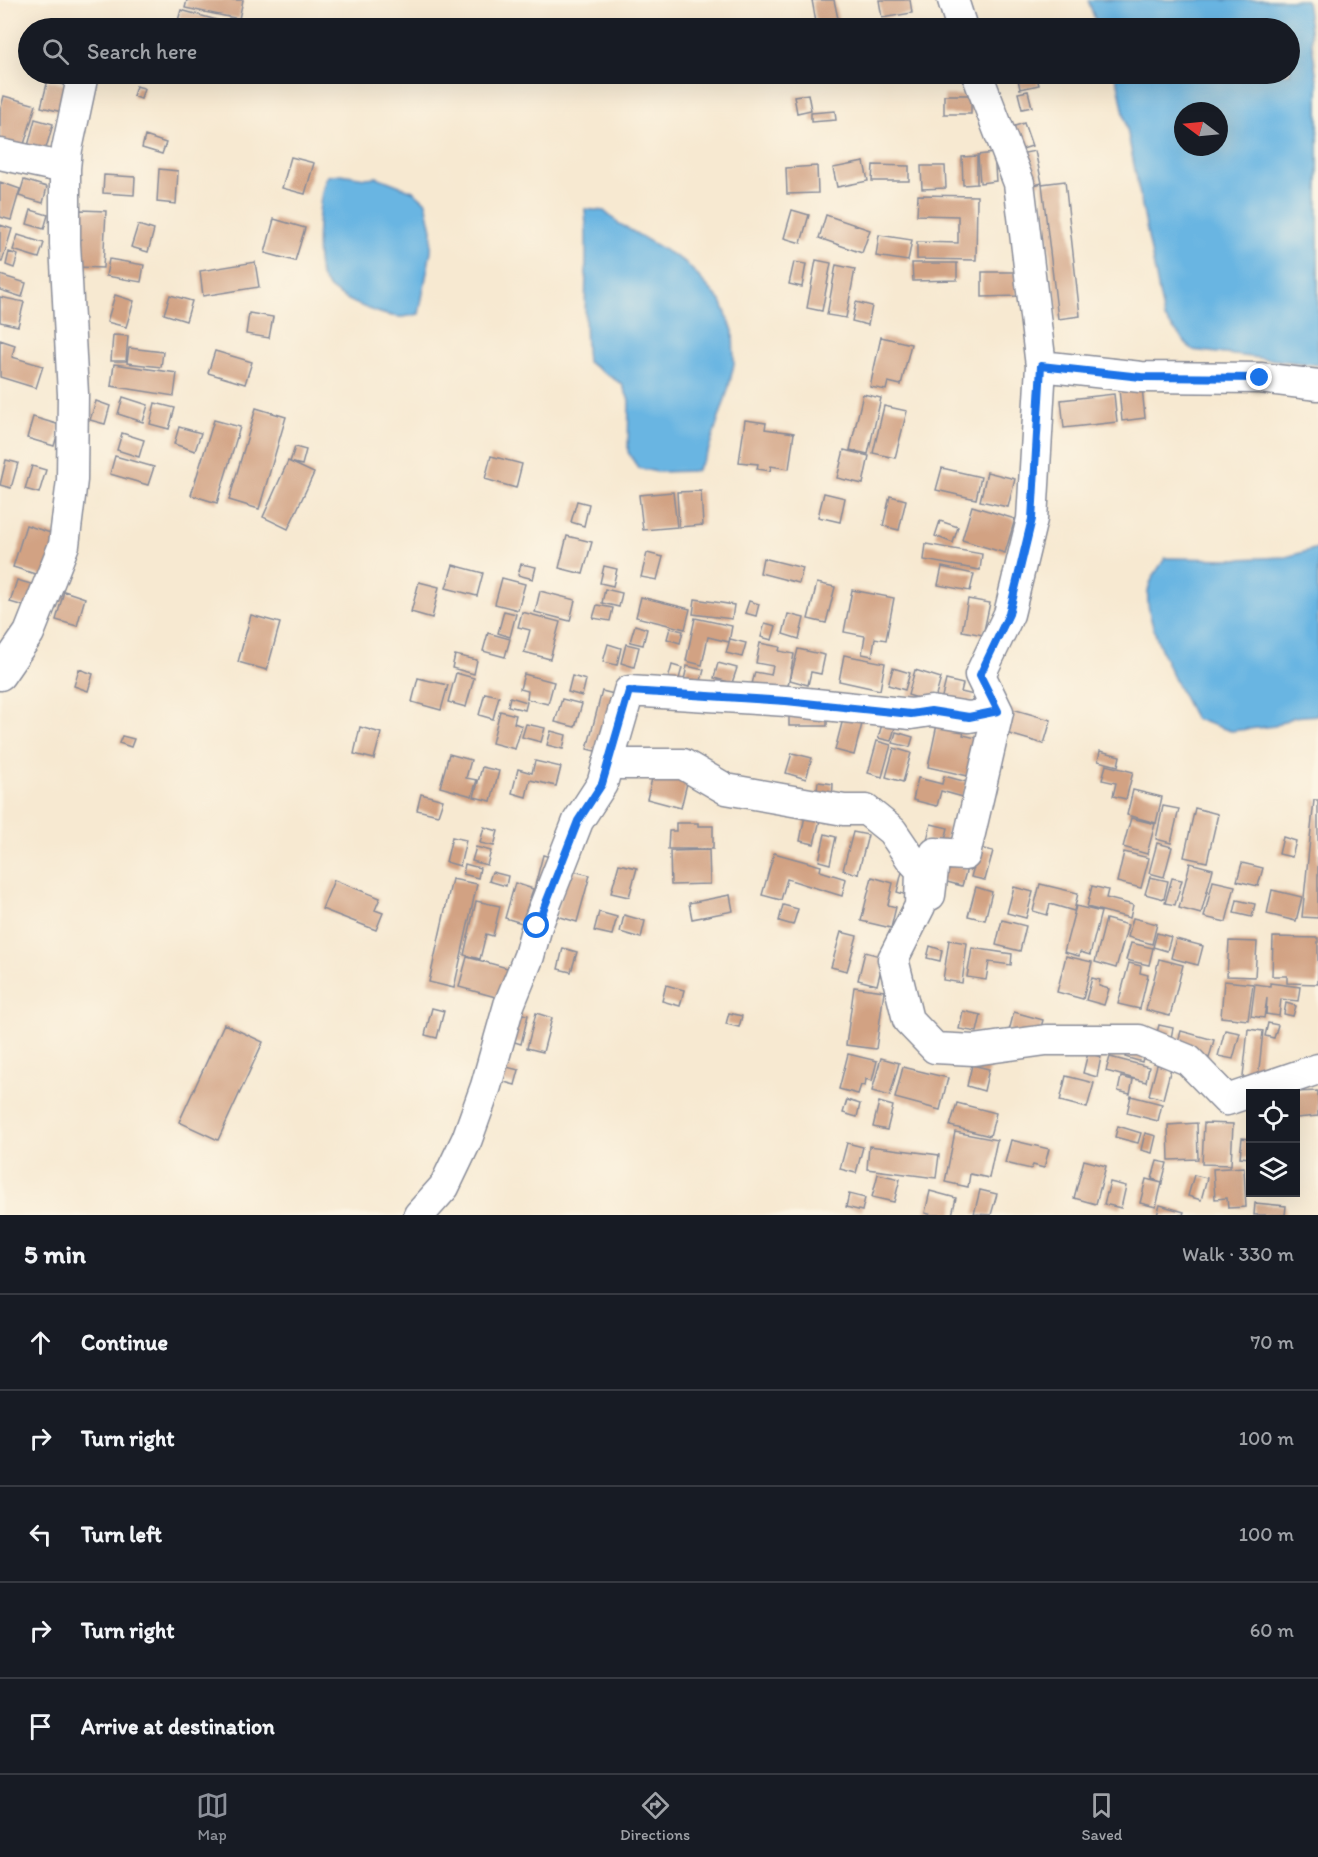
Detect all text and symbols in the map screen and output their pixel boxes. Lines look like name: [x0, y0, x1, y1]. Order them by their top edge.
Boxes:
search box: [18, 18, 1300, 84]
icon: search: [39, 35, 72, 68]
text: Search here: [87, 38, 197, 65]
north arrow: [1174, 102, 1228, 156]
route end: [1246, 364, 1272, 390]
route start: [523, 912, 549, 938]
map controls: [1246, 1089, 1300, 1197]
button: locate: [1246, 1089, 1300, 1143]
button: layers: [1246, 1143, 1300, 1197]
text: 5 min: [24, 1238, 86, 1270]
text: Walk · 330 m: [1182, 1242, 1294, 1266]
icon: ahead: [24, 1326, 57, 1359]
text: Continue: [81, 1329, 168, 1356]
text: 70 m: [1250, 1330, 1294, 1354]
icon: right: [24, 1422, 57, 1455]
text: Turn right: [81, 1425, 175, 1452]
text: 100 m: [1239, 1426, 1294, 1450]
icon: left: [24, 1518, 57, 1551]
text: Turn left: [81, 1521, 162, 1548]
text: 100 m: [1239, 1522, 1294, 1546]
icon: right: [24, 1614, 57, 1647]
text: Turn right: [81, 1617, 175, 1644]
text: 60 m: [1250, 1618, 1294, 1642]
icon: arrive: [24, 1710, 57, 1743]
text: Arrive at destination: [81, 1713, 275, 1740]
tab: Map: [196, 1789, 229, 1844]
tab: Directions: [620, 1789, 690, 1844]
tab: Saved: [1082, 1789, 1122, 1844]

